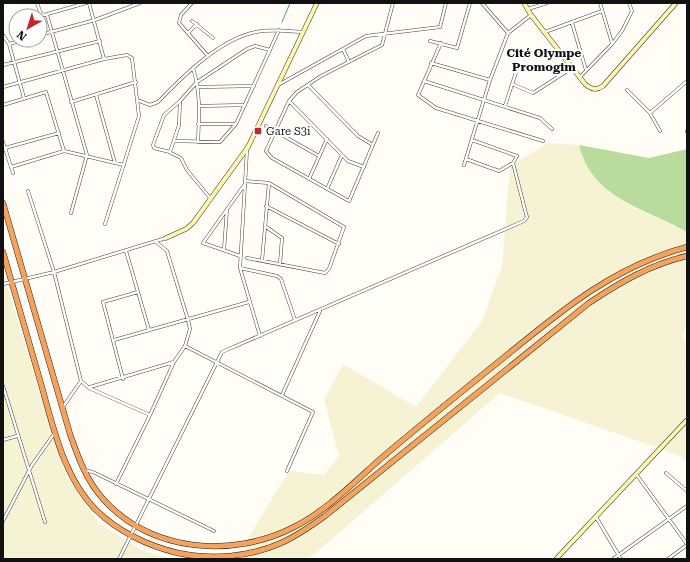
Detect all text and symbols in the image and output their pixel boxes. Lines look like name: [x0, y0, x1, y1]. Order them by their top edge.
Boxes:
north arrow: [8, 8, 48, 48]
text: N: [14, 27, 29, 43]
district label: Cité Olympe Promogim: [507, 46, 581, 74]
place label: Gare S3i: [266, 125, 311, 138]
marker: Gare S3i: [253, 126, 263, 136]

